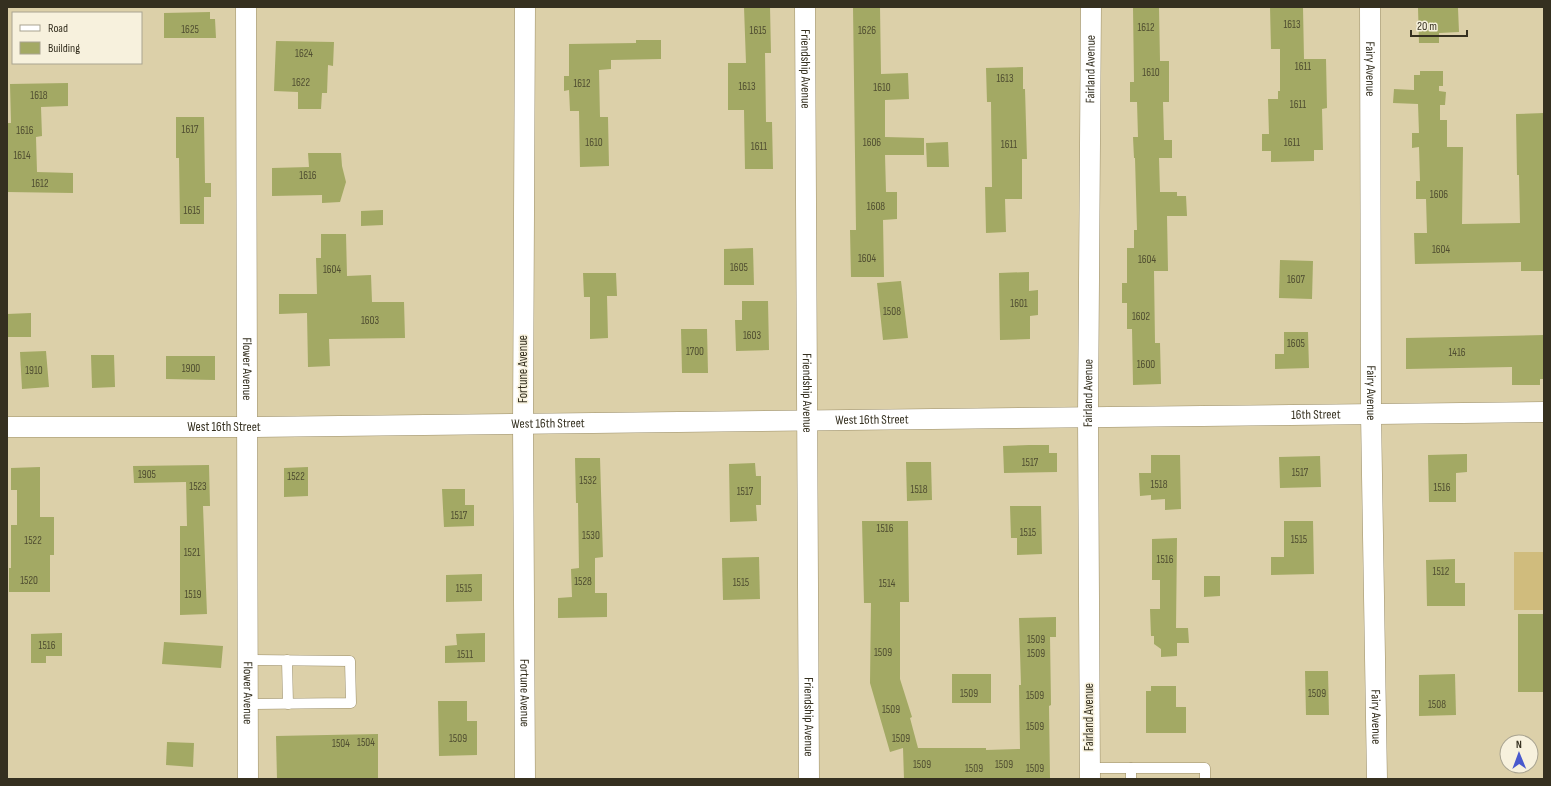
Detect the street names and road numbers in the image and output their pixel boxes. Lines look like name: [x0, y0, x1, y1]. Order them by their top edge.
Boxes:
street label: Friendship Avenue: [797, 29, 814, 109]
street label: Fairland Avenue: [1082, 35, 1099, 103]
street label: Fairy Avenue: [1362, 42, 1378, 96]
street label: Fortune Avenue: [515, 335, 531, 403]
street label: Flower Avenue: [239, 338, 255, 400]
street label: Friendship Avenue: [799, 353, 815, 433]
street label: Fairland Avenue: [1080, 359, 1096, 427]
street label: Fairy Avenue: [1363, 366, 1379, 421]
street label: 16th Street: [1291, 406, 1341, 423]
street label: West 16th Street: [835, 411, 909, 428]
street label: West 16th Street: [511, 415, 585, 432]
street label: West 16th Street: [187, 419, 261, 435]
street label: Fortune Avenue: [516, 659, 533, 727]
street label: Flower Avenue: [240, 662, 256, 724]
street label: Friendship Avenue: [800, 677, 817, 757]
street label: Fairland Avenue: [1081, 683, 1097, 751]
street label: Fairy Avenue: [1368, 689, 1384, 745]

